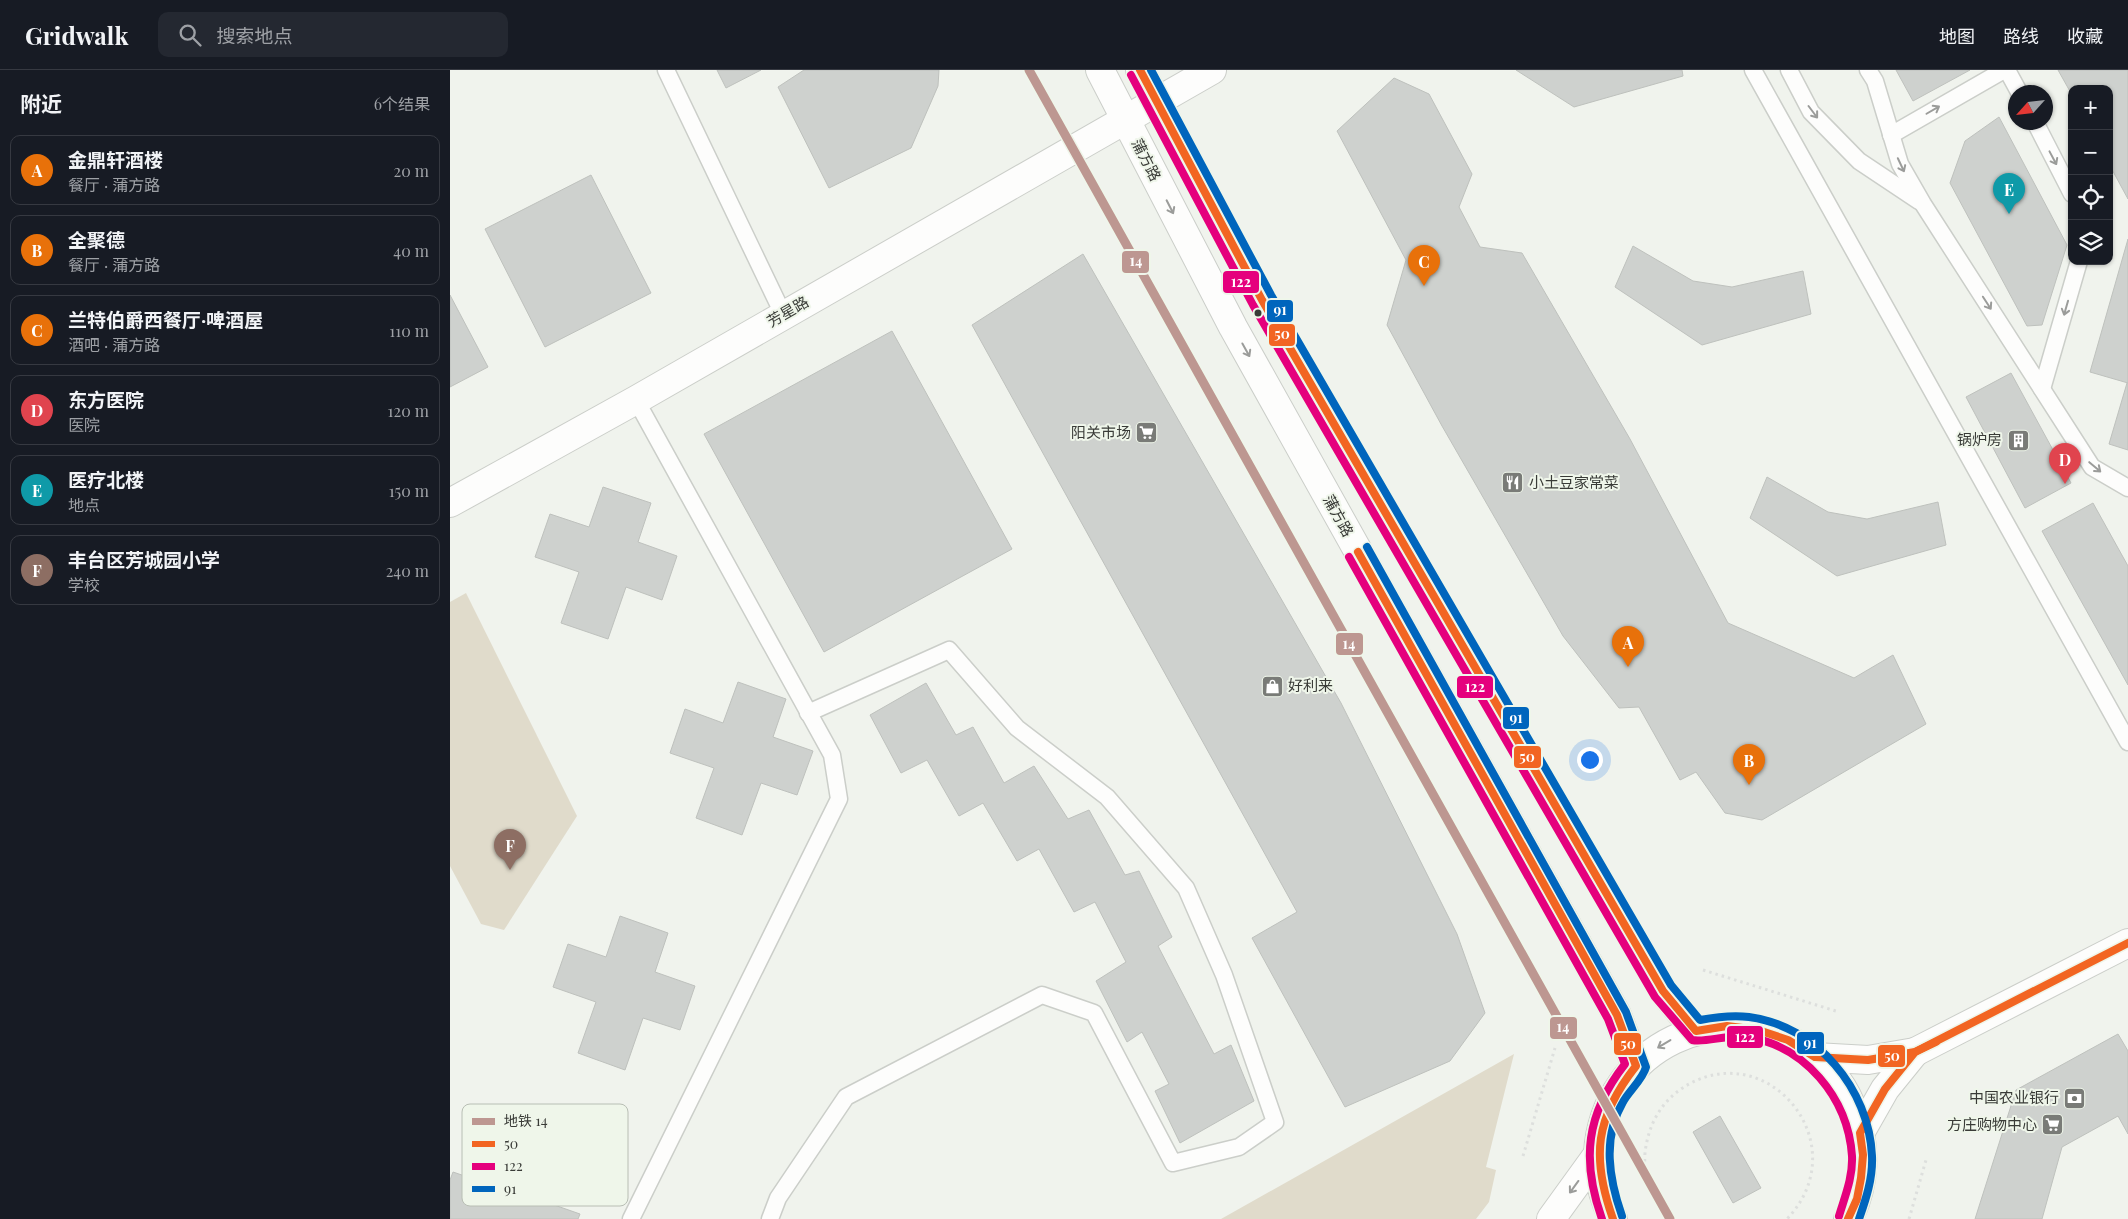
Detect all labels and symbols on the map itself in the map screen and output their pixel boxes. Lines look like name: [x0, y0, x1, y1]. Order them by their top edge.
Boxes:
north arrow: [2008, 85, 2053, 130]
one-way arrow: [1808, 105, 1818, 119]
one-way arrow: [1926, 105, 1940, 115]
street label: 蒲方路: [1128, 135, 1166, 184]
one-way arrow: [2049, 150, 2058, 165]
one-way arrow: [1897, 157, 1907, 172]
pin: E: [1993, 173, 2025, 214]
one-way arrow: [1165, 199, 1175, 214]
pin: C: [1408, 245, 1440, 286]
line badge: 14: [1121, 250, 1150, 274]
text: 14: [1130, 251, 1142, 270]
line badge: 122: [1222, 270, 1260, 294]
text: 122: [1231, 272, 1251, 291]
street label: 芳星路: [763, 291, 812, 331]
one-way arrow: [1982, 296, 1992, 310]
line badge: 91: [1266, 299, 1294, 323]
text: 91: [1273, 300, 1287, 319]
one-way arrow: [2060, 300, 2070, 316]
unlabelled marker: [1253, 308, 1263, 318]
line badge: 50: [1268, 323, 1296, 347]
text: 50: [1274, 324, 1290, 343]
one-way arrow: [1241, 343, 1251, 357]
supermarket icon: 阳关市场: [1135, 421, 1159, 445]
place label: 阳关市场: [1071, 422, 1131, 442]
building icon: 锅炉房: [2006, 428, 2030, 452]
place label: 锅炉房: [1957, 429, 2002, 449]
pin: D: [2049, 443, 2081, 484]
one-way arrow: [2089, 462, 2102, 473]
restaurant icon: 小土豆家常菜: [1501, 471, 1525, 495]
place label: 小土豆家常菜: [1529, 472, 1619, 492]
street label: 蒲方路: [1319, 491, 1359, 540]
pin: A: [1612, 626, 1644, 667]
line badge: 14: [1335, 632, 1364, 656]
text: 14: [1343, 634, 1355, 653]
shop icon: 好利来: [1260, 674, 1284, 698]
place label: 好利来: [1288, 675, 1333, 695]
line badge: 122: [1456, 675, 1494, 699]
text: 122: [1465, 677, 1485, 696]
line badge: 91: [1502, 706, 1530, 730]
text: 91: [1509, 708, 1523, 727]
pin: B: [1733, 744, 1765, 785]
line badge: 50: [1513, 745, 1542, 769]
text: 50: [1519, 747, 1535, 766]
your location: [1577, 747, 1603, 773]
pin: F: [494, 829, 526, 870]
line badge: 14: [1549, 1016, 1578, 1040]
text: 14: [1557, 1017, 1569, 1036]
line badge: 122: [1726, 1025, 1764, 1049]
text: 122: [1735, 1027, 1755, 1046]
line badge: 91: [1796, 1031, 1825, 1055]
line badge: 50: [1613, 1032, 1642, 1056]
text: 91: [1803, 1033, 1817, 1052]
text: 50: [1620, 1034, 1636, 1053]
one-way arrow: [1658, 1040, 1672, 1050]
line badge: 50: [1877, 1044, 1906, 1068]
text: 50: [1884, 1046, 1900, 1065]
bank icon: 中国农业银行: [2063, 1086, 2087, 1110]
place label: 中国农业银行: [1969, 1087, 2059, 1107]
legend: [462, 1104, 628, 1206]
text: 地铁 14: [504, 1111, 548, 1130]
supermarket icon: 方庄购物中心: [2041, 1113, 2065, 1137]
place label: 方庄购物中心: [1947, 1114, 2037, 1134]
text: 50: [504, 1134, 518, 1153]
text: 122: [504, 1156, 523, 1175]
text: 91: [504, 1179, 516, 1198]
one-way arrow: [1569, 1180, 1580, 1193]

